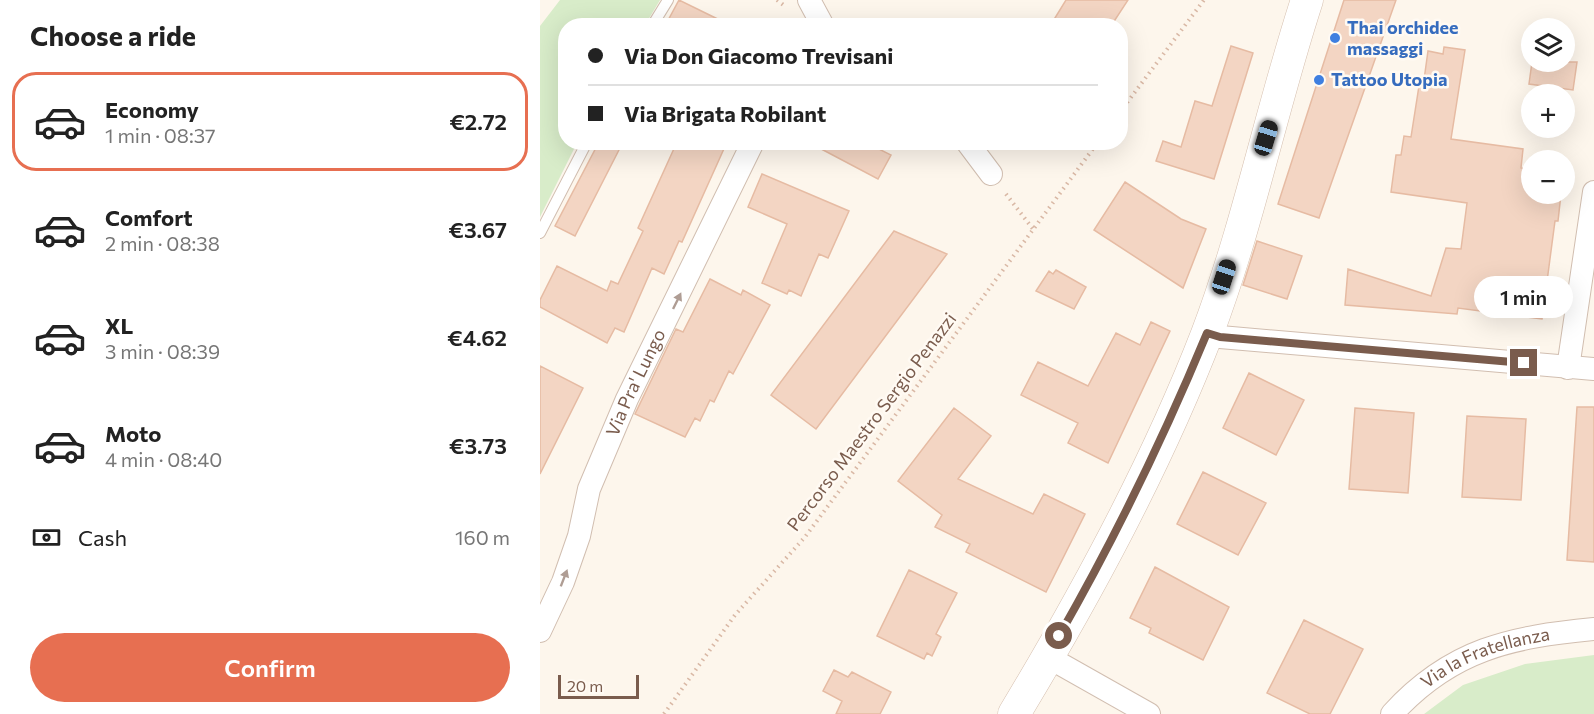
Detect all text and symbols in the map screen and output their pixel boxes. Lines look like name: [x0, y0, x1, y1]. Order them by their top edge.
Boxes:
place label: Thai orchidee massaggi: [1347, 16, 1459, 59]
map controls: [1521, 18, 1575, 204]
button: layers: [1521, 18, 1575, 72]
text: Choose a ride: [30, 19, 196, 52]
marker: Thai orchidee massaggi: [1328, 31, 1342, 45]
text: Via Don Giacomo Trevisani: [624, 42, 893, 69]
place label: Tattoo Utopia: [1331, 68, 1448, 90]
marker: Tattoo Utopia: [1312, 73, 1326, 87]
button: +: [1521, 84, 1575, 138]
icon: car: [33, 95, 87, 149]
text: Economy: [105, 96, 199, 123]
text: Via Brigata Robilant: [624, 100, 826, 127]
text: €2.72: [449, 108, 507, 135]
car: [1252, 118, 1280, 158]
text: 1 min · 08:37: [105, 123, 216, 147]
button: −: [1521, 150, 1575, 204]
icon: car: [33, 203, 87, 257]
text: Comfort: [105, 204, 193, 231]
text: €3.67: [449, 216, 507, 243]
text: 2 min · 08:38: [105, 231, 220, 255]
car: [1210, 257, 1238, 297]
callout: 1 min: [1474, 276, 1574, 318]
text: 1 min: [1500, 285, 1547, 309]
one-way arrow: [671, 292, 681, 310]
street label: Percorso Maestro Sergio Penazzi: [782, 308, 960, 535]
icon: car: [33, 311, 87, 365]
text: XL: [105, 312, 133, 339]
text: €4.62: [447, 324, 507, 351]
street label: Via Pra' Lungo: [601, 325, 670, 439]
text: 3 min · 08:39: [105, 339, 220, 363]
route end: [1510, 349, 1537, 376]
icon: car: [33, 419, 87, 473]
text: Moto: [105, 420, 161, 447]
text: €3.73: [449, 432, 507, 459]
text: 4 min · 08:40: [105, 447, 222, 471]
icon: cash: [30, 521, 63, 554]
text: Cash: [78, 524, 127, 551]
text: 160 m: [455, 525, 510, 549]
one-way arrow: [560, 569, 570, 587]
route start: [1045, 622, 1072, 649]
street label: Via la Fratellanza: [1416, 622, 1551, 692]
button: Confirm: [30, 633, 510, 702]
scale bar: [558, 672, 639, 700]
text: 20 m: [567, 676, 603, 695]

